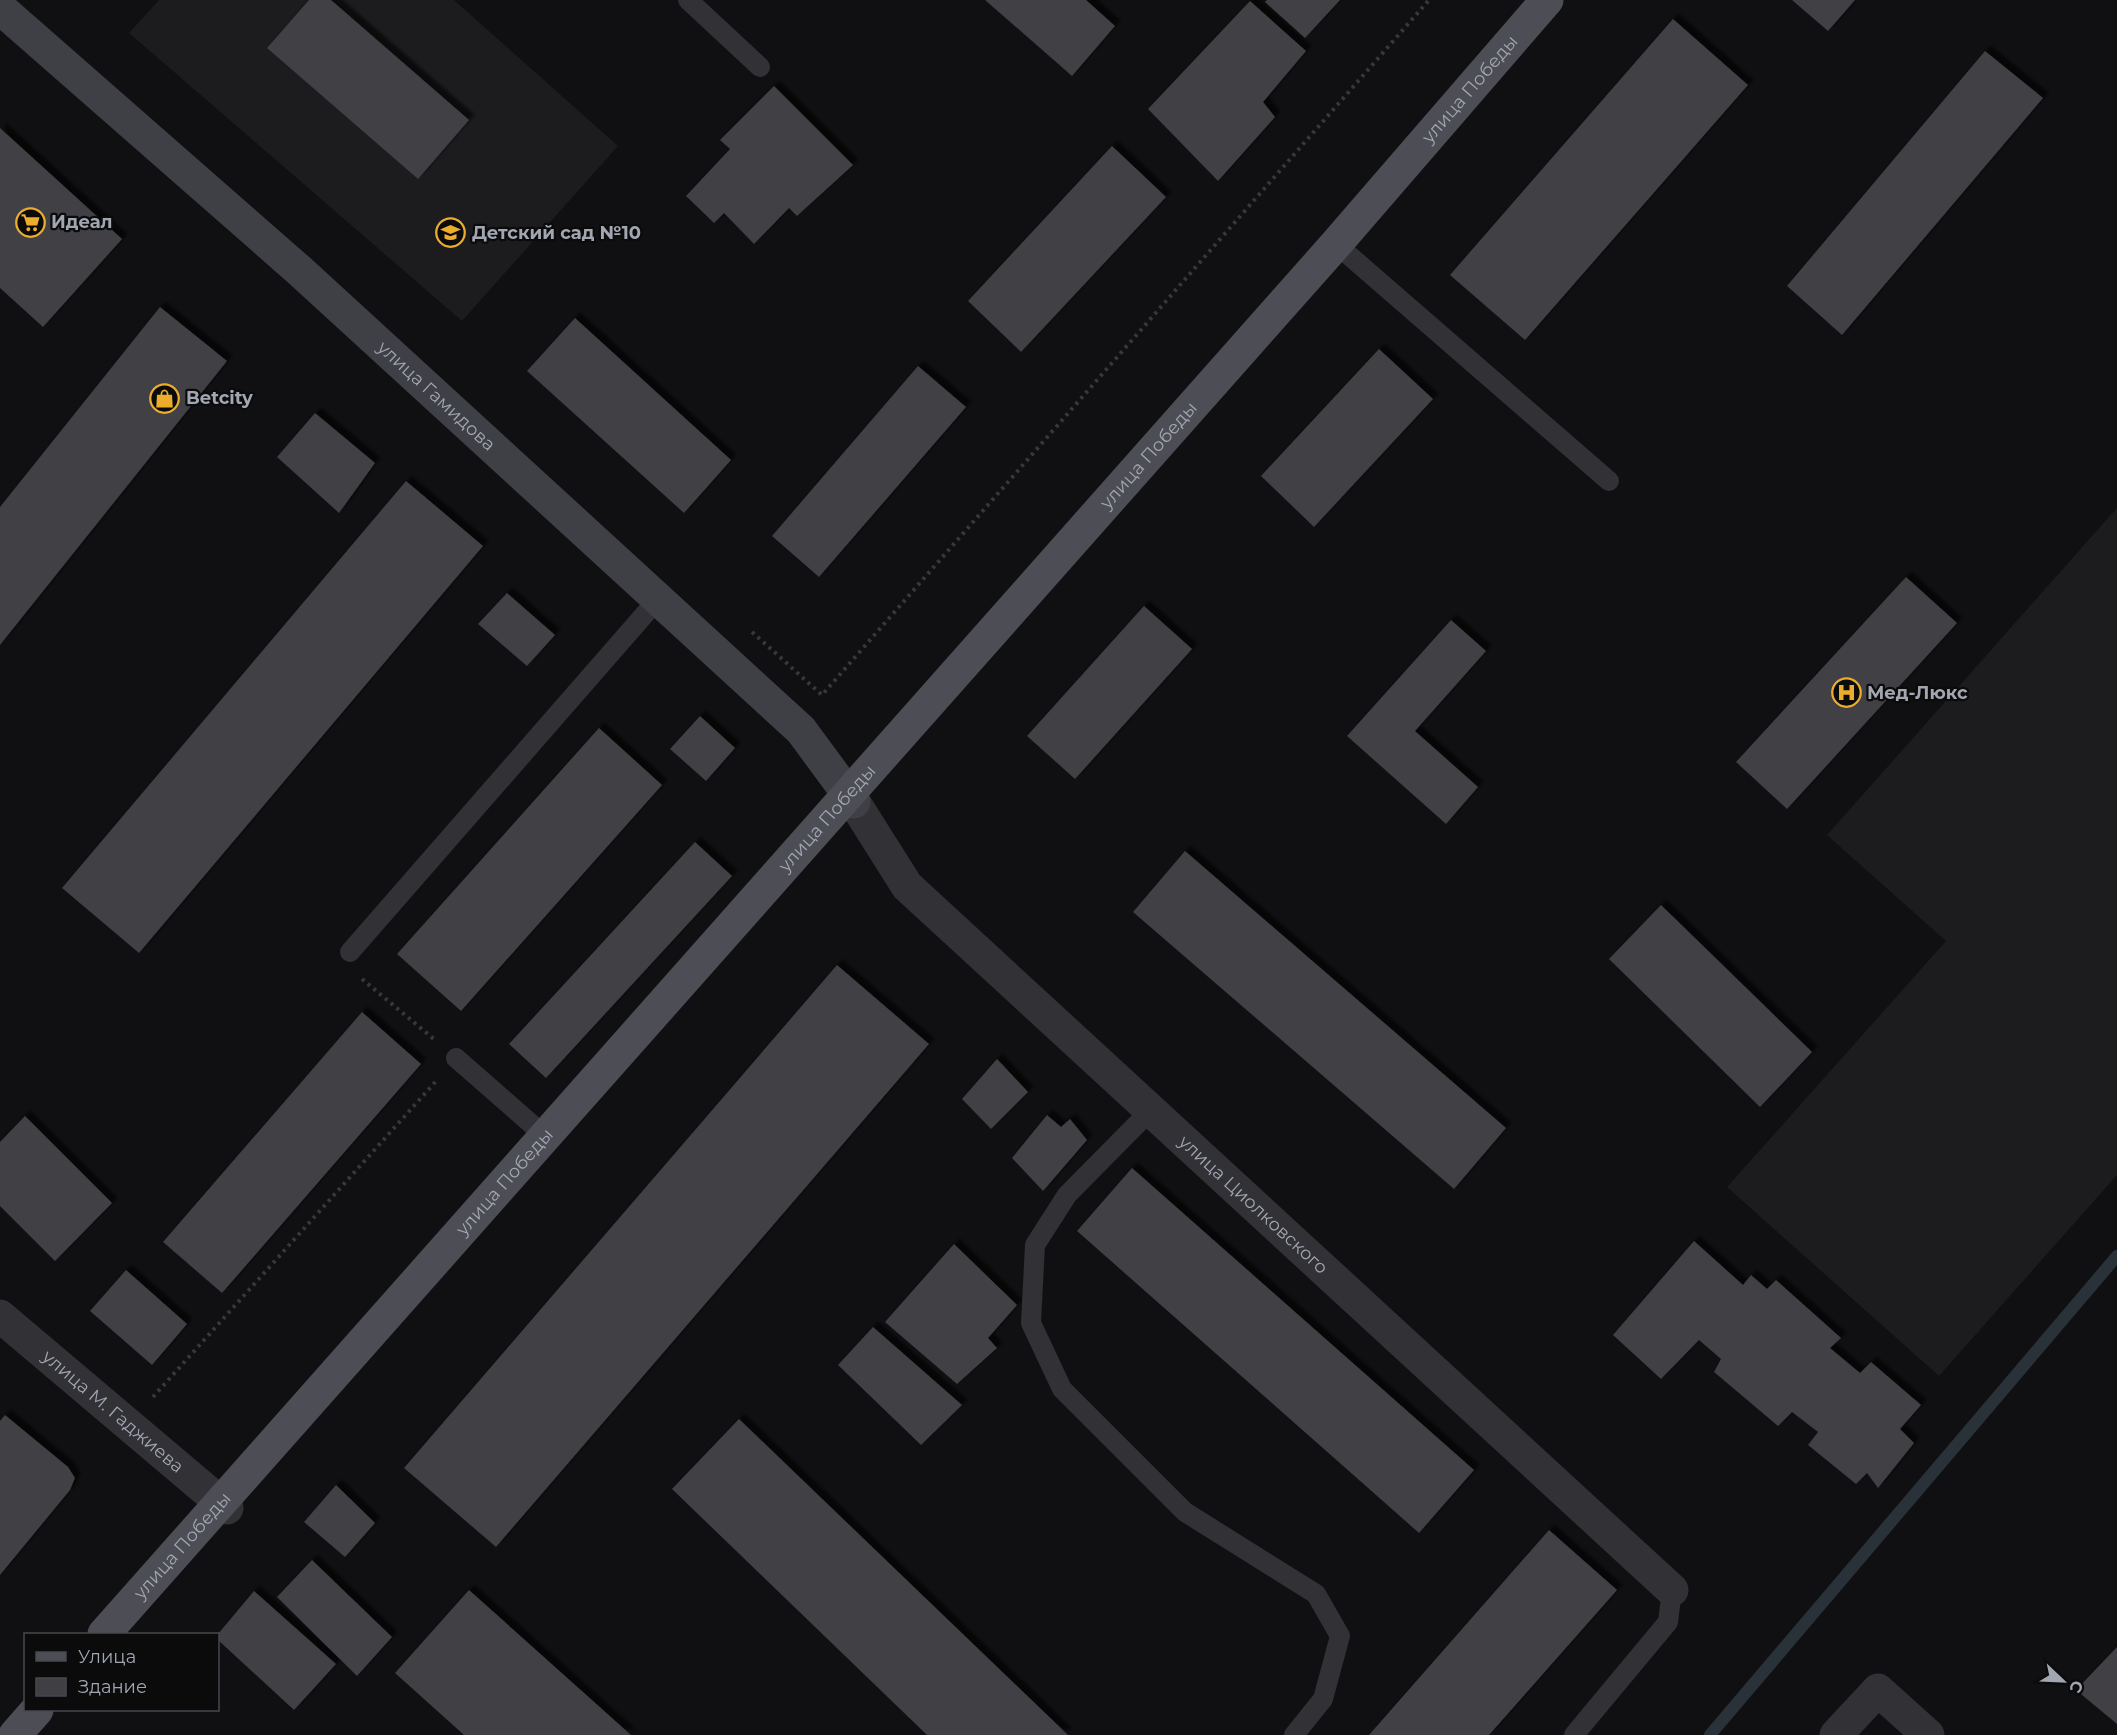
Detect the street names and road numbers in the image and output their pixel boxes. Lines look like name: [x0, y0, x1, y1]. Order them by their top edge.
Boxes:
street label: улица Победы: [1416, 31, 1523, 149]
street label: улица Гамидова: [372, 336, 500, 456]
street label: улица Победы: [1095, 397, 1202, 514]
street label: улица Победы: [773, 760, 880, 877]
street label: улица Победы: [451, 1124, 558, 1241]
street label: улица Циолковского: [1173, 1130, 1333, 1279]
street label: улица М. Гаджиева: [37, 1345, 188, 1478]
street label: улица Победы: [128, 1488, 236, 1605]

